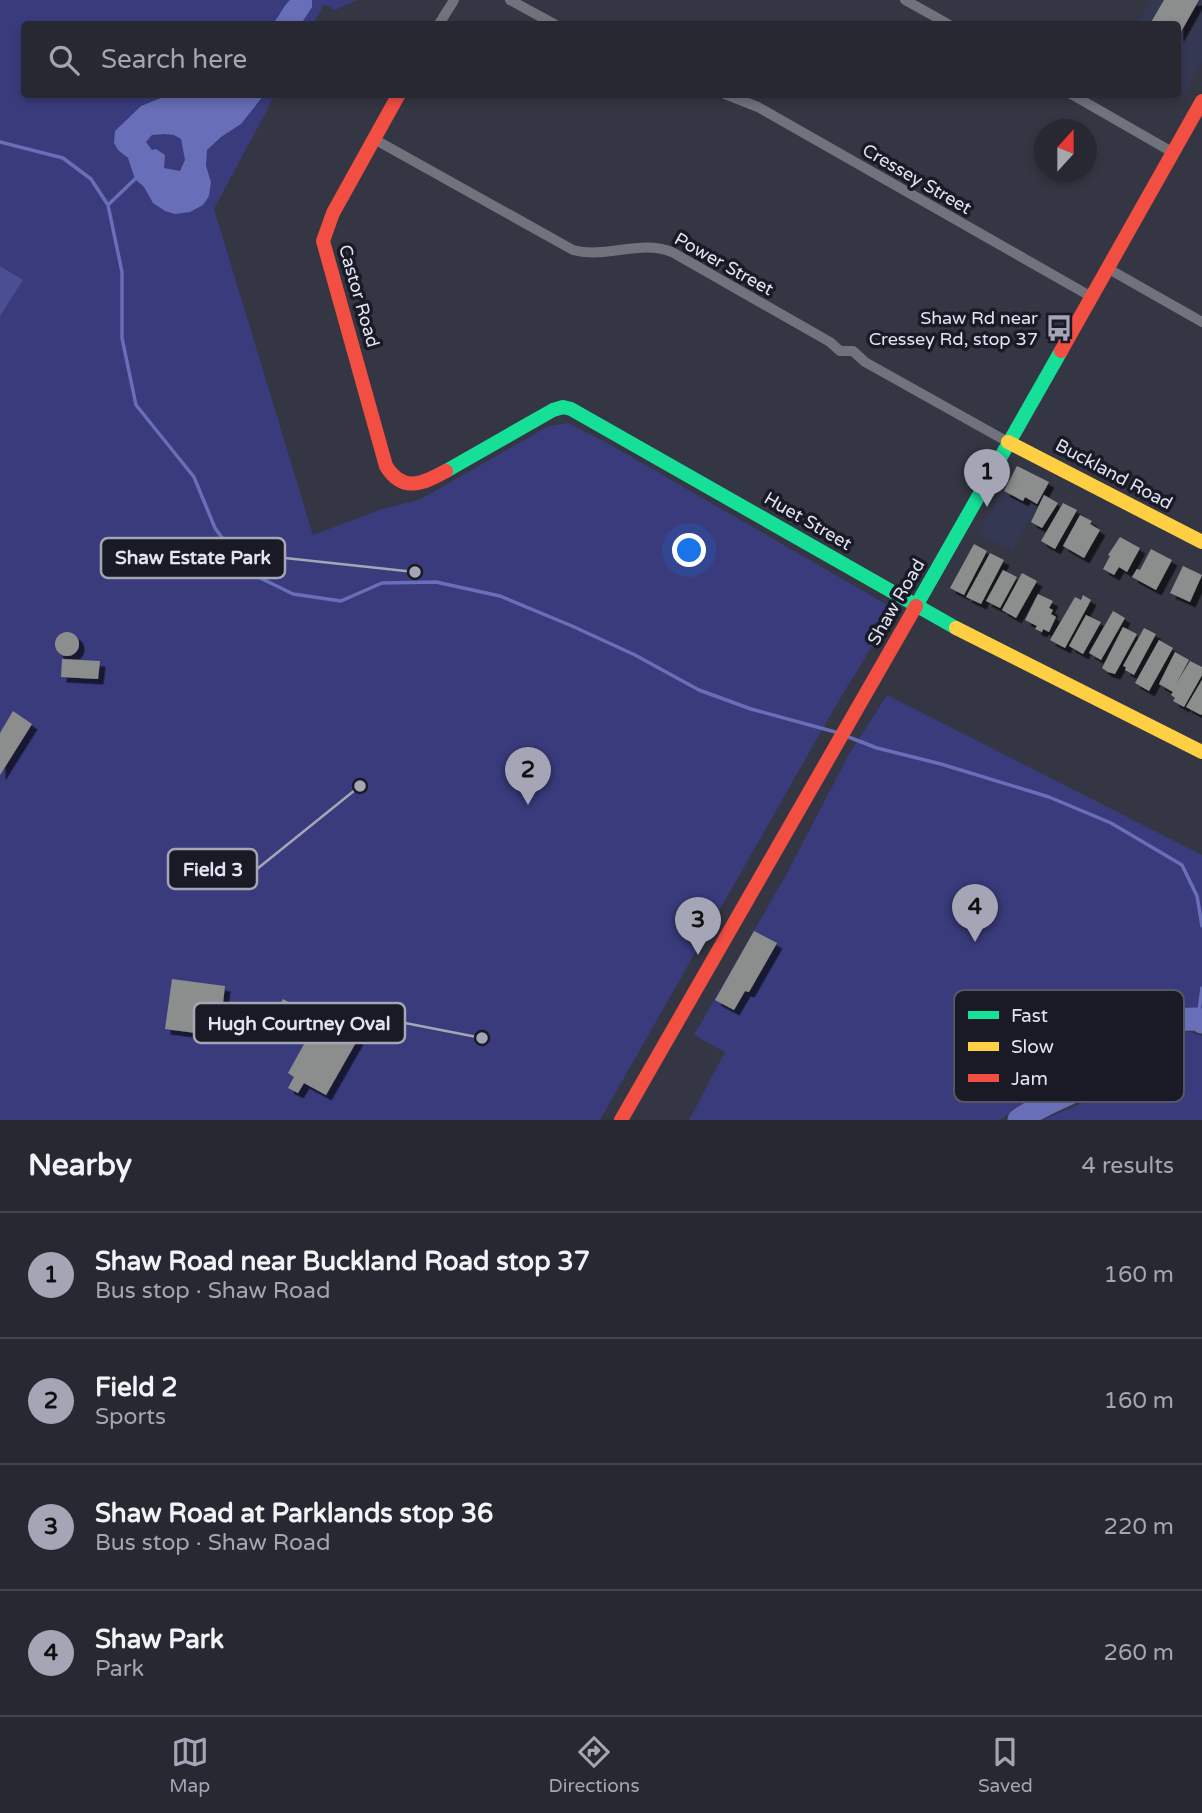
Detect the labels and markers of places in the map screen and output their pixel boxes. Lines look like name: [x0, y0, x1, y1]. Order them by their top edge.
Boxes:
place label: Shaw Rd near Cressey Rd, stop 37: [869, 307, 1038, 350]
bus stop icon: Shaw Rd near Cressey Rd, stop 37: [1044, 313, 1074, 343]
pin: 1: [964, 449, 1010, 507]
callout: Shaw Estate Park: [101, 538, 285, 578]
pin: 2: [505, 747, 551, 805]
callout: Field 3: [168, 849, 257, 889]
pin: 4: [952, 884, 998, 942]
pin: 3: [675, 897, 721, 955]
callout: Hugh Courtney Oval: [194, 1003, 405, 1043]

